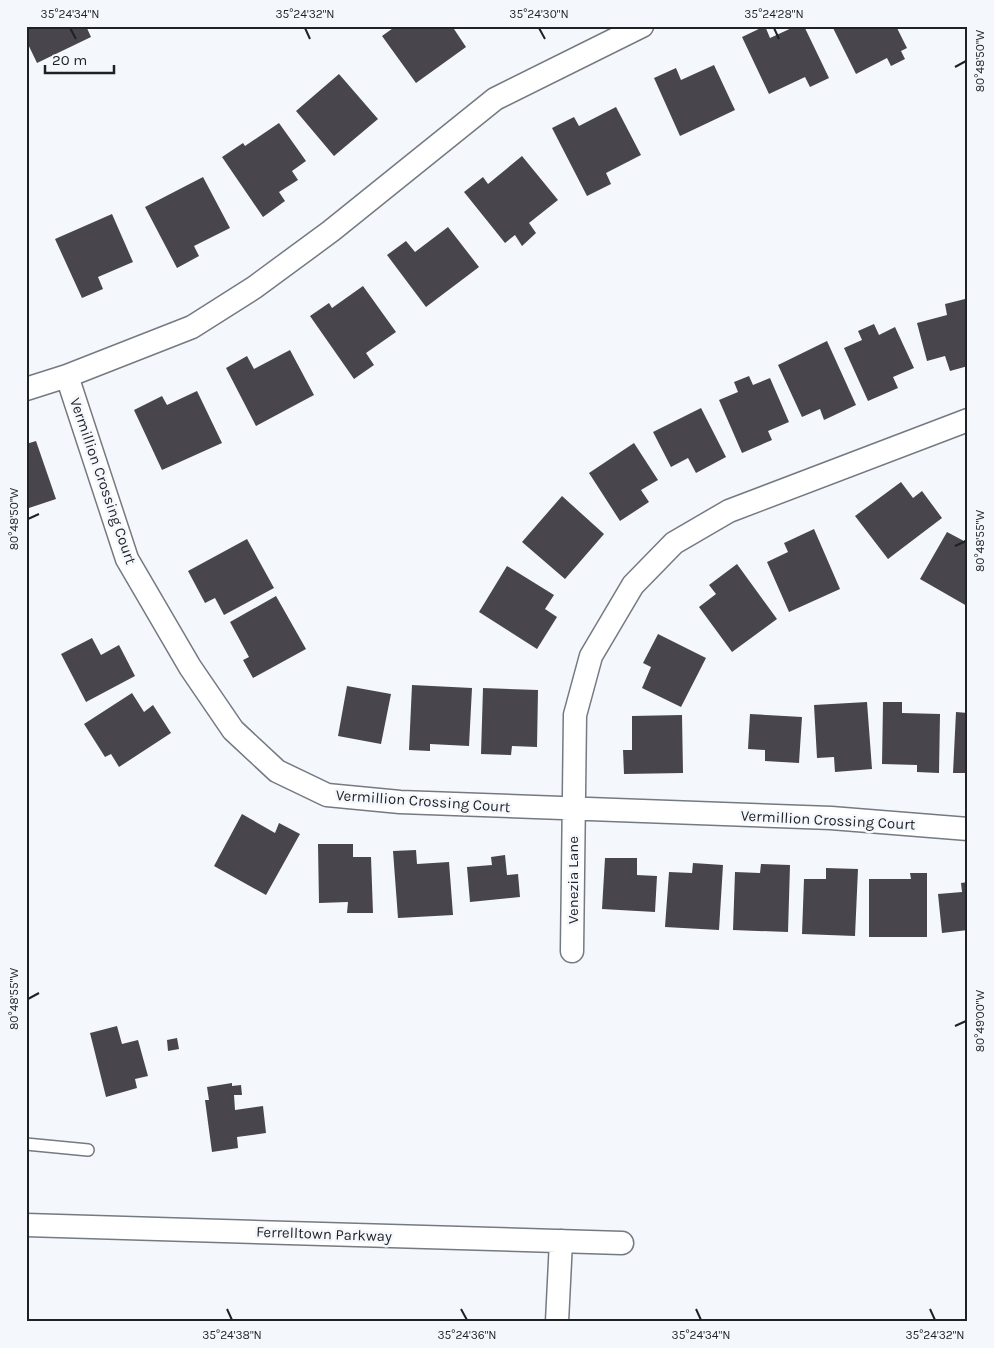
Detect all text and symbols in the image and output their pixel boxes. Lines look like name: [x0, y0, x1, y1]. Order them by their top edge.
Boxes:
text: 35°24'34"N: [41, 7, 99, 21]
text: 35°24'32"N: [275, 7, 335, 21]
text: 35°24'30"N: [509, 7, 569, 21]
text: 35°24'28"N: [744, 7, 804, 21]
text: 80°48'50"W: [973, 29, 987, 92]
scale bar: [45, 42, 114, 74]
text: 20 m: [52, 51, 87, 69]
street label: Vermillion Crossing Court: [66, 395, 140, 567]
text: 80°48'50"W: [7, 487, 21, 550]
text: 80°48'55"W: [973, 510, 987, 572]
street label: Vermillion Crossing Court: [335, 786, 511, 816]
street label: Vermillion Crossing Court: [740, 806, 916, 834]
street label: Venezia Lane: [564, 836, 582, 924]
text: 80°48'55"W: [7, 968, 21, 1030]
text: 80°49'00"W: [973, 989, 987, 1052]
street label: Ferrelltown Parkway: [256, 1223, 392, 1245]
text: 35°24'38"N: [202, 1328, 262, 1342]
text: 35°24'36"N: [437, 1328, 497, 1342]
text: 35°24'34"N: [672, 1328, 730, 1342]
text: 35°24'32"N: [905, 1328, 965, 1342]

